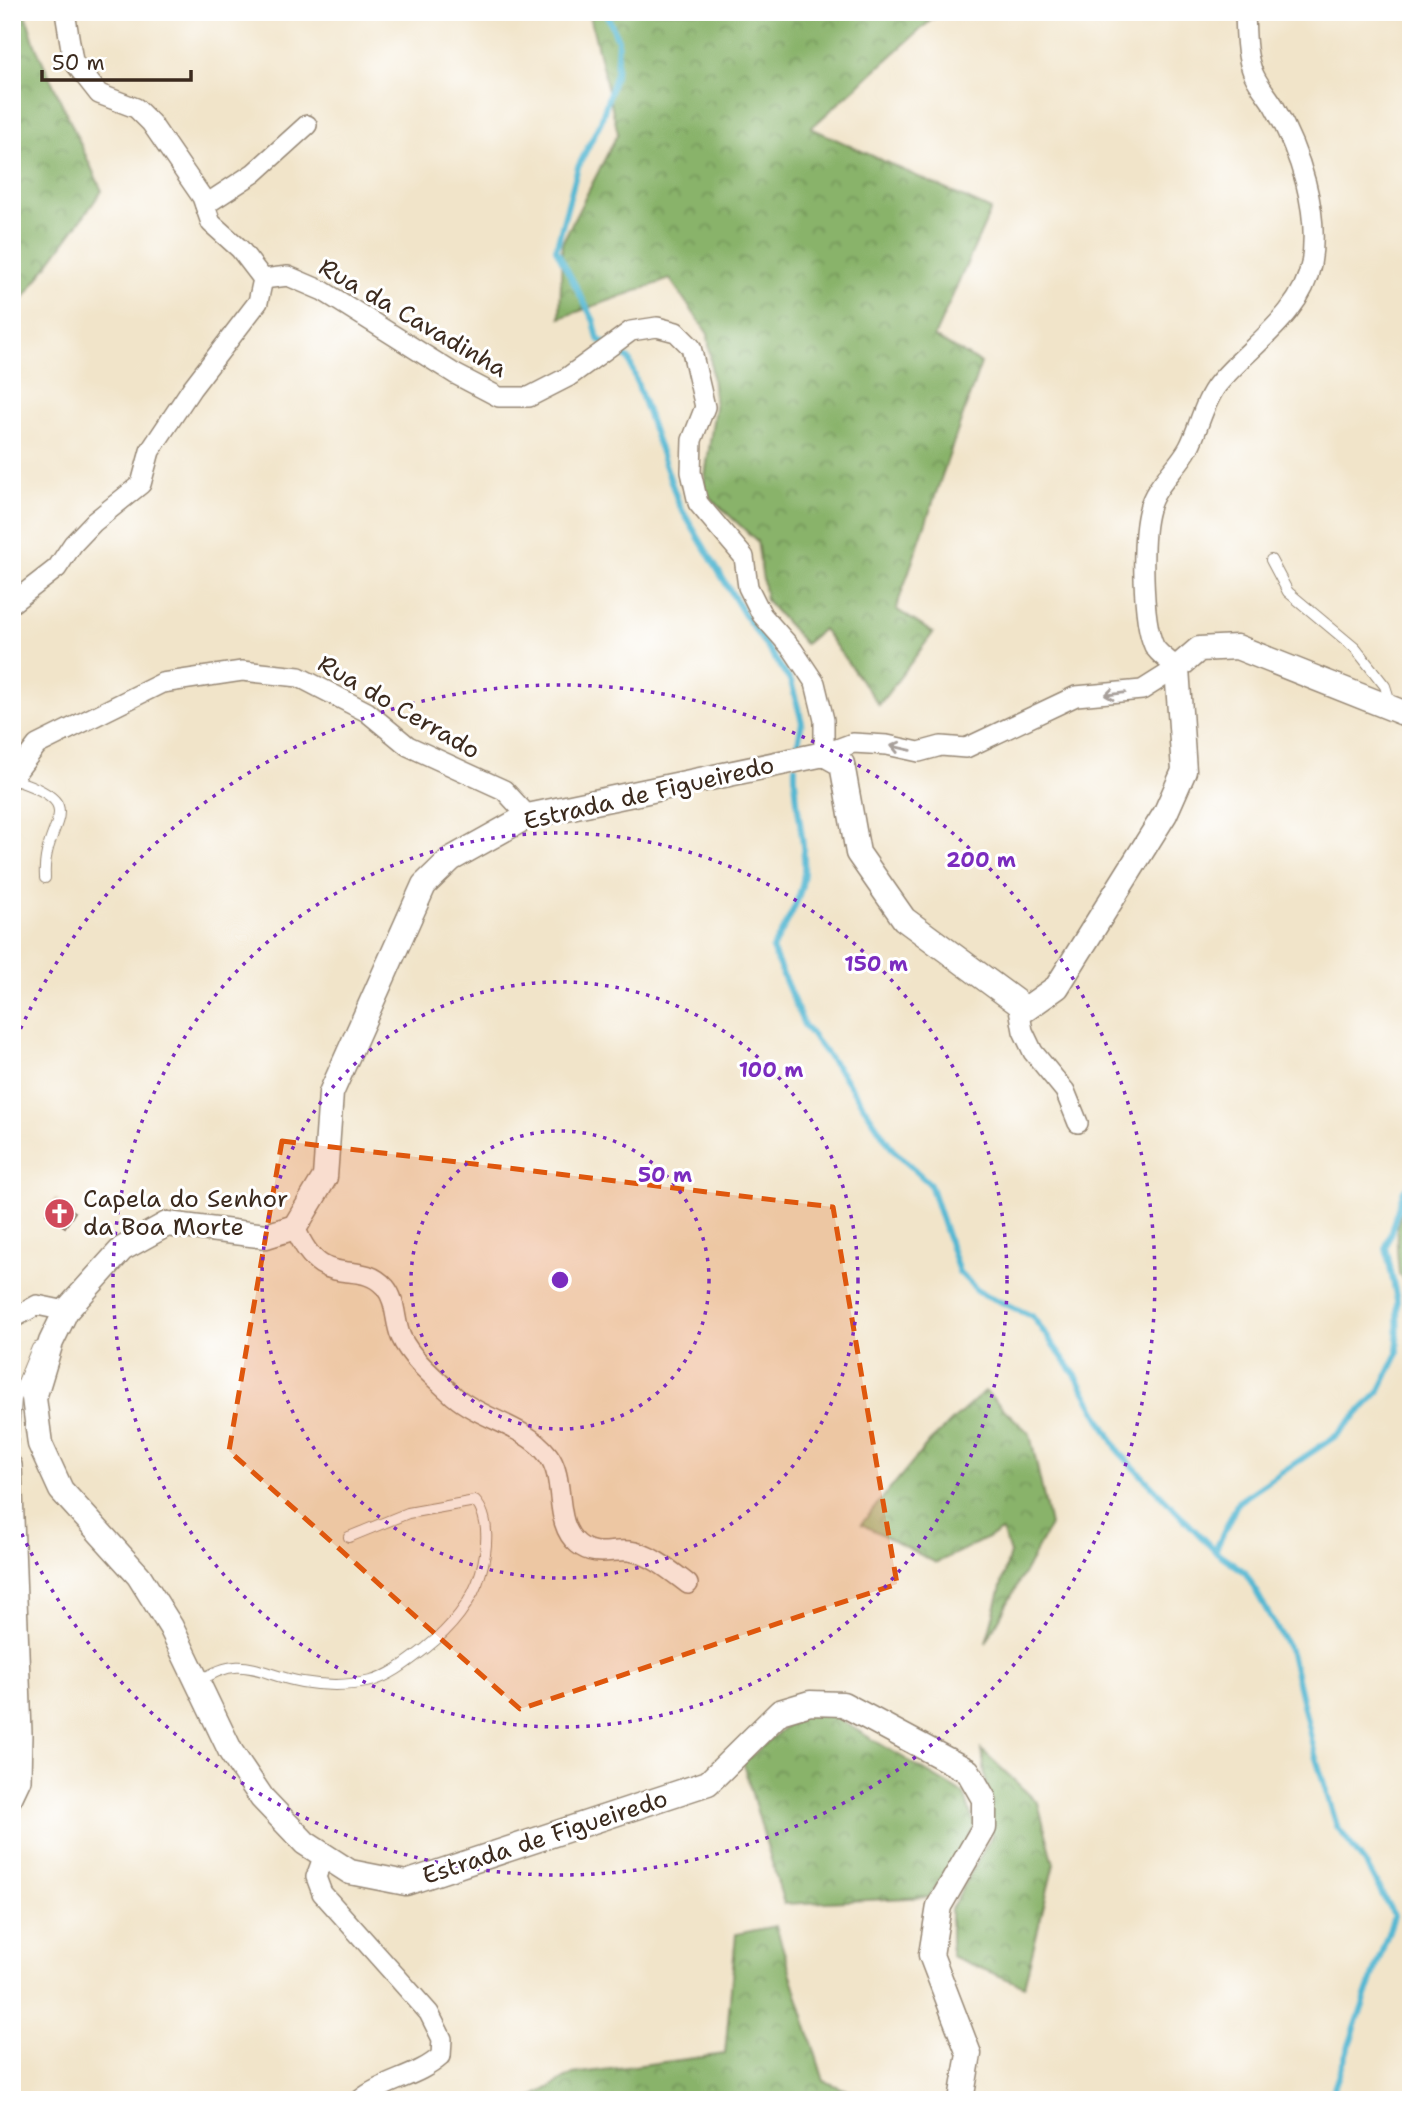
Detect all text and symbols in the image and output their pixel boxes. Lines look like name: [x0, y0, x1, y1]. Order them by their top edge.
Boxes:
scale bar: [42, 38, 191, 82]
text: 50 m: [52, 49, 105, 77]
street label: Rua da Cavadinha: [313, 251, 513, 385]
street label: Rua do Cerrado: [312, 648, 486, 766]
one-way arrow: [1104, 688, 1127, 701]
one-way arrow: [890, 741, 913, 754]
street label: Estrada de Figueiredo: [521, 749, 777, 837]
text: 200 m: [946, 846, 1016, 874]
text: 150 m: [844, 950, 908, 978]
text: 100 m: [739, 1056, 803, 1084]
text: 50 m: [638, 1161, 692, 1189]
place label: Capela do Senhor da Boa Morte: [83, 1183, 288, 1243]
church icon: Capela do Senhor da Boa Morte: [43, 1196, 77, 1230]
centre of rings: [548, 1268, 572, 1292]
street label: Estrada de Figueiredo: [418, 1782, 672, 1892]

